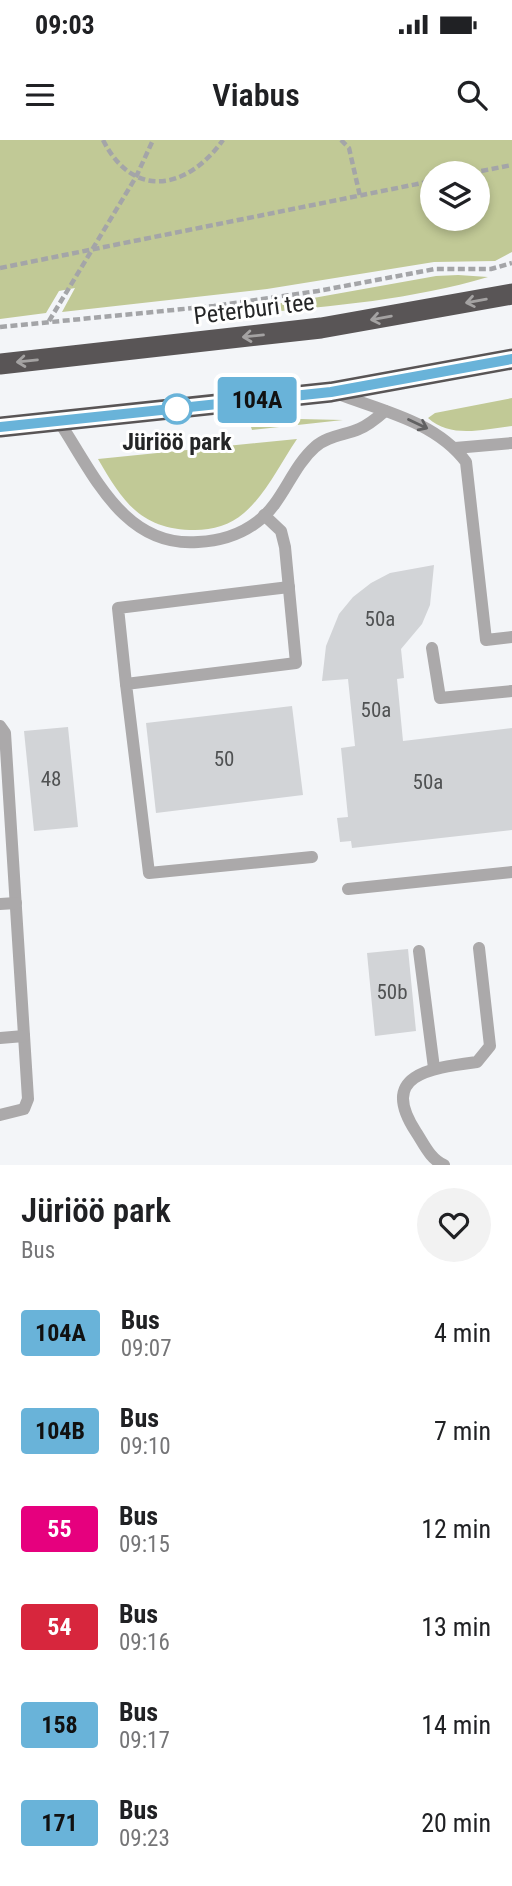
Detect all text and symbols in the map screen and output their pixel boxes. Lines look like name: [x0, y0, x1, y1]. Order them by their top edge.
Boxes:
text: 09:03: [35, 10, 95, 40]
icon: menu: [21, 76, 59, 114]
text: Viabus: [212, 76, 300, 114]
icon: search: [453, 76, 491, 114]
map controls: [420, 161, 490, 231]
button: layers: [420, 161, 490, 231]
street label: Peterburi tee: [192, 288, 316, 330]
one-way arrow: [465, 294, 488, 308]
one-way arrow: [370, 311, 393, 325]
one-way arrow: [242, 329, 265, 342]
one-way arrow: [16, 355, 39, 368]
line badge: 104A: [208, 377, 306, 423]
text: 104A: [232, 386, 282, 414]
marker: Jüriöö park: [162, 394, 192, 424]
one-way arrow: [407, 418, 428, 431]
place label: Jüriöö park: [122, 428, 232, 456]
house number: 50a: [365, 607, 395, 631]
house number: 50a: [361, 698, 391, 722]
house number: 50: [214, 747, 234, 771]
house number: 48: [41, 767, 61, 791]
house number: 50a: [413, 770, 443, 794]
house number: 50b: [376, 980, 408, 1004]
button: heart: [417, 1188, 491, 1262]
text: Jüriöö park: [21, 1191, 171, 1230]
text: Bus: [21, 1237, 55, 1264]
text: Bus: [121, 1305, 160, 1335]
text: 4 min: [434, 1318, 491, 1348]
text: 104A: [35, 1319, 86, 1347]
text: 09:07: [121, 1335, 172, 1362]
text: Bus: [120, 1403, 159, 1433]
text: 7 min: [434, 1416, 491, 1446]
text: 104B: [35, 1417, 85, 1445]
text: 09:10: [120, 1433, 171, 1460]
text: Bus: [119, 1501, 158, 1531]
text: 12 min: [421, 1514, 491, 1544]
text: 55: [47, 1515, 72, 1543]
text: 09:15: [119, 1531, 170, 1558]
text: Bus: [119, 1599, 158, 1629]
text: 13 min: [421, 1612, 491, 1642]
text: 54: [47, 1613, 72, 1641]
text: 09:16: [119, 1629, 170, 1656]
text: Bus: [119, 1697, 158, 1727]
text: 14 min: [421, 1710, 491, 1740]
text: 158: [41, 1711, 78, 1739]
text: 09:17: [119, 1727, 170, 1754]
text: Bus: [119, 1795, 158, 1825]
text: 20 min: [421, 1808, 491, 1838]
text: 171: [41, 1809, 78, 1837]
text: 09:23: [119, 1825, 170, 1852]

